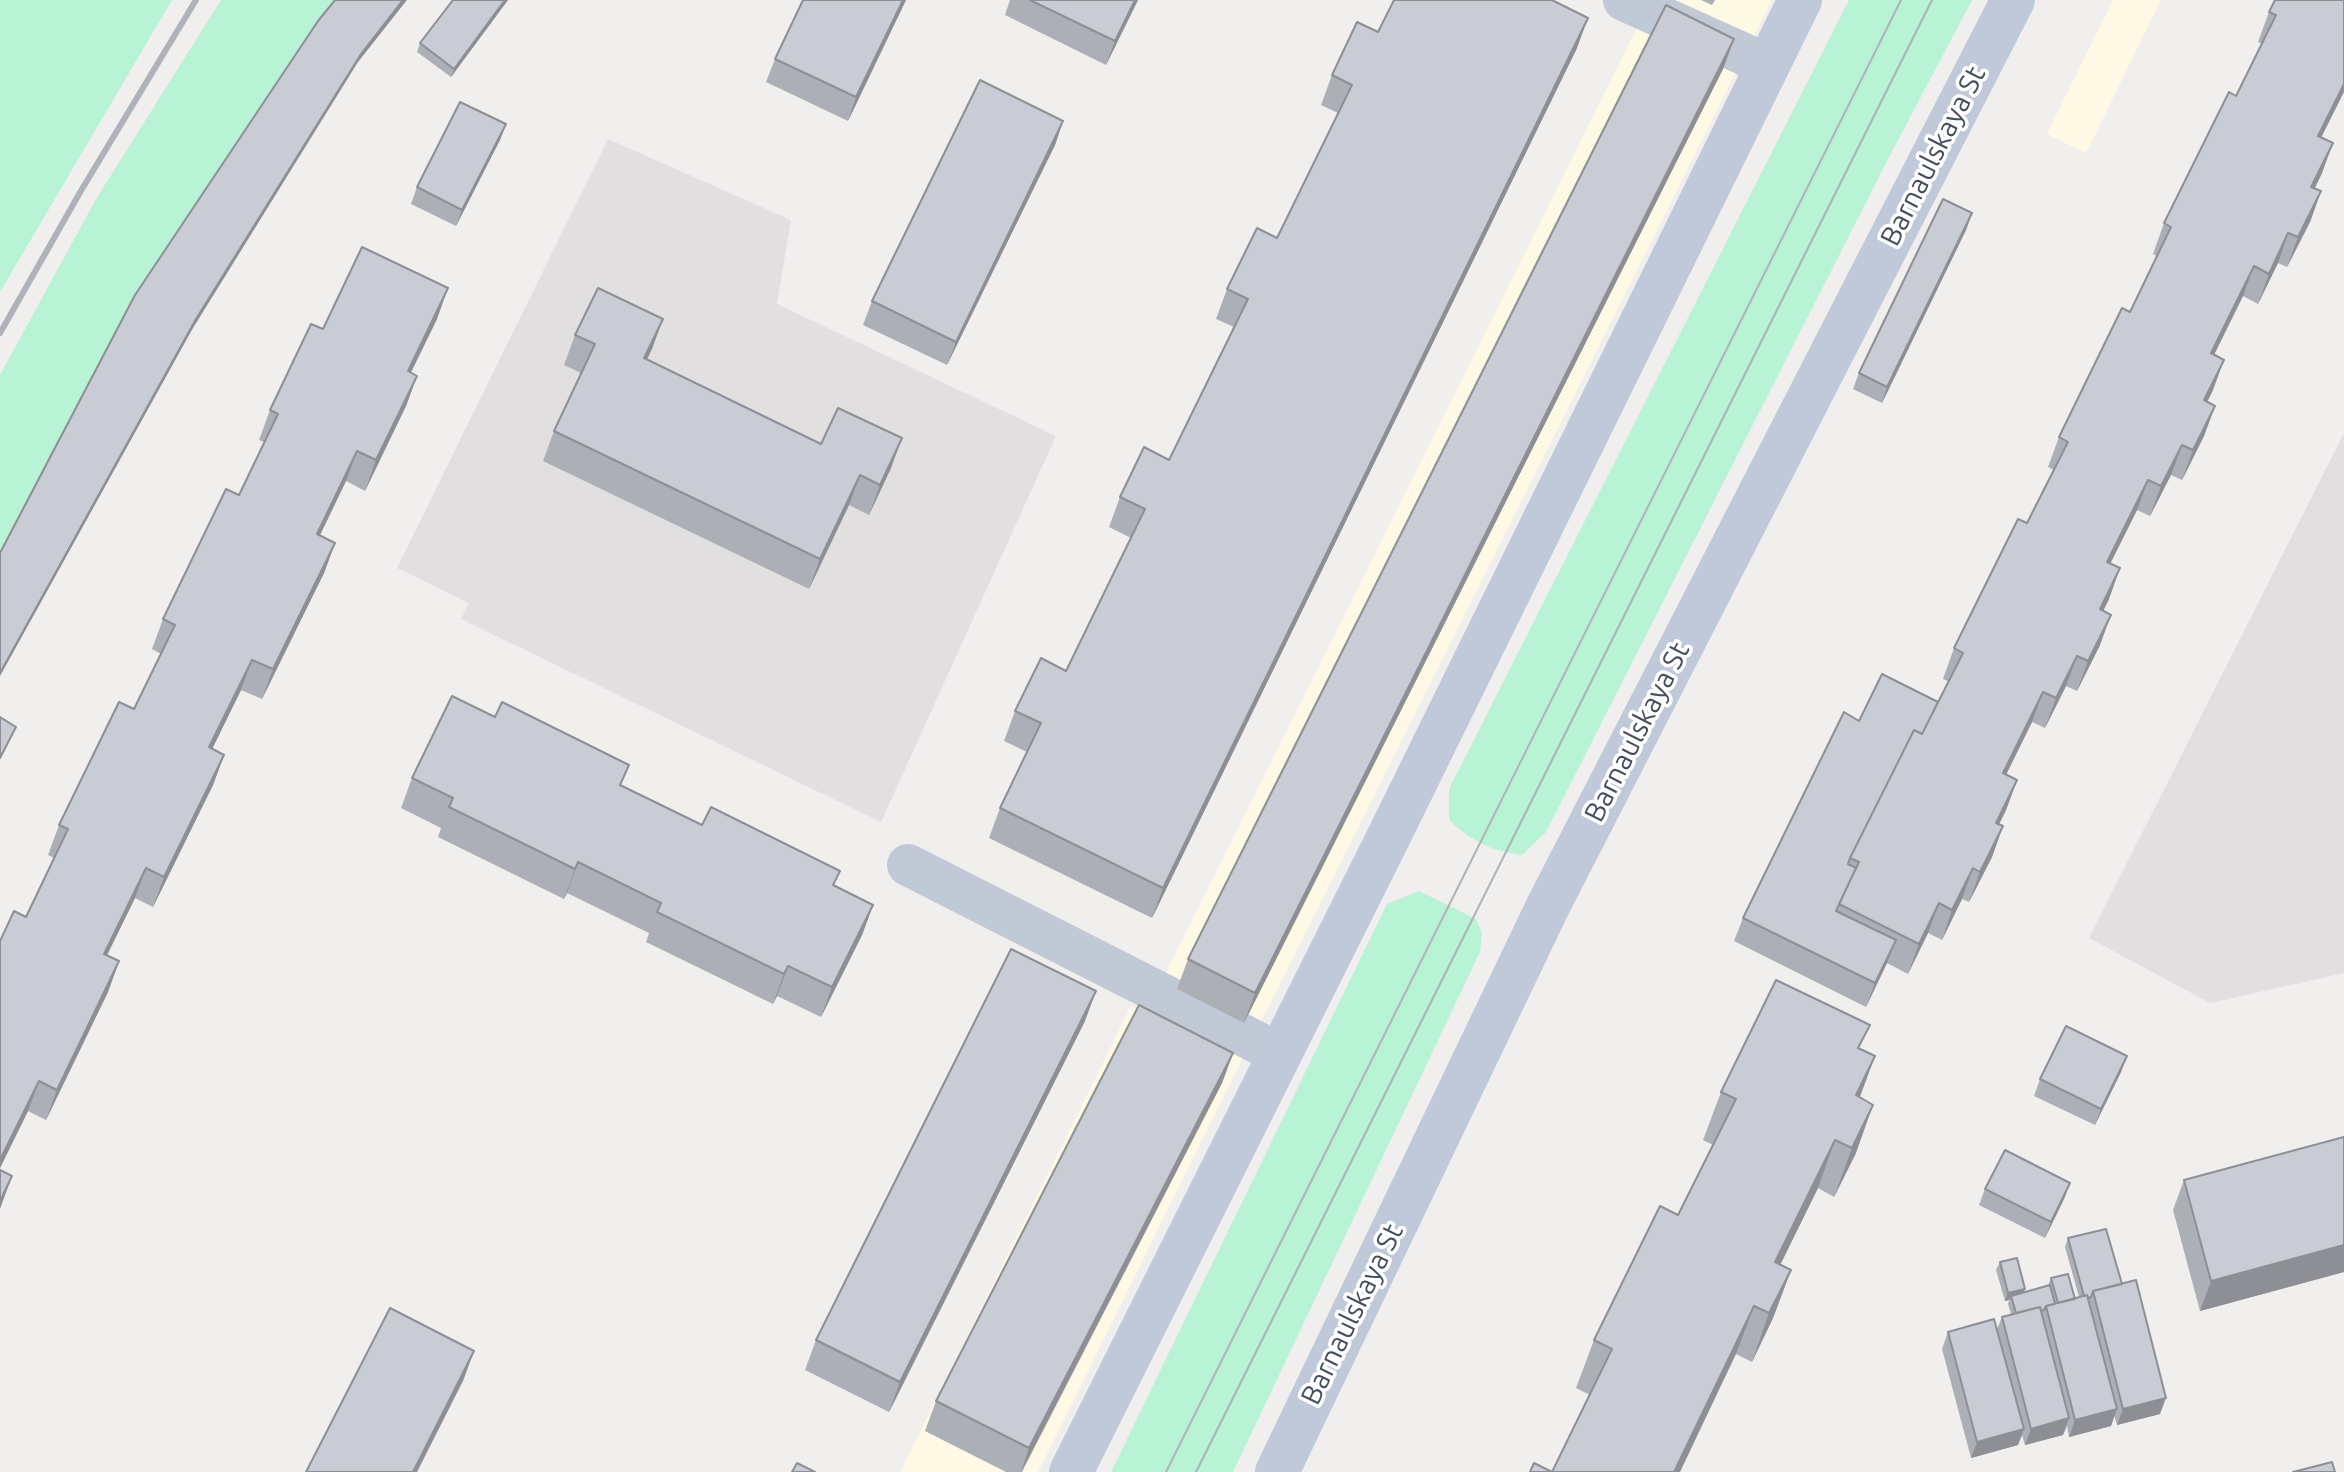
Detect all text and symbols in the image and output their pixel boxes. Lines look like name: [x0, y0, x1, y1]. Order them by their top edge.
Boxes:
street label: Barnaulskaya St: [1873, 61, 1993, 251]
street label: Barnaulskaya St: [1577, 637, 1697, 827]
street label: Barnaulskaya St: [1294, 1218, 1410, 1410]

